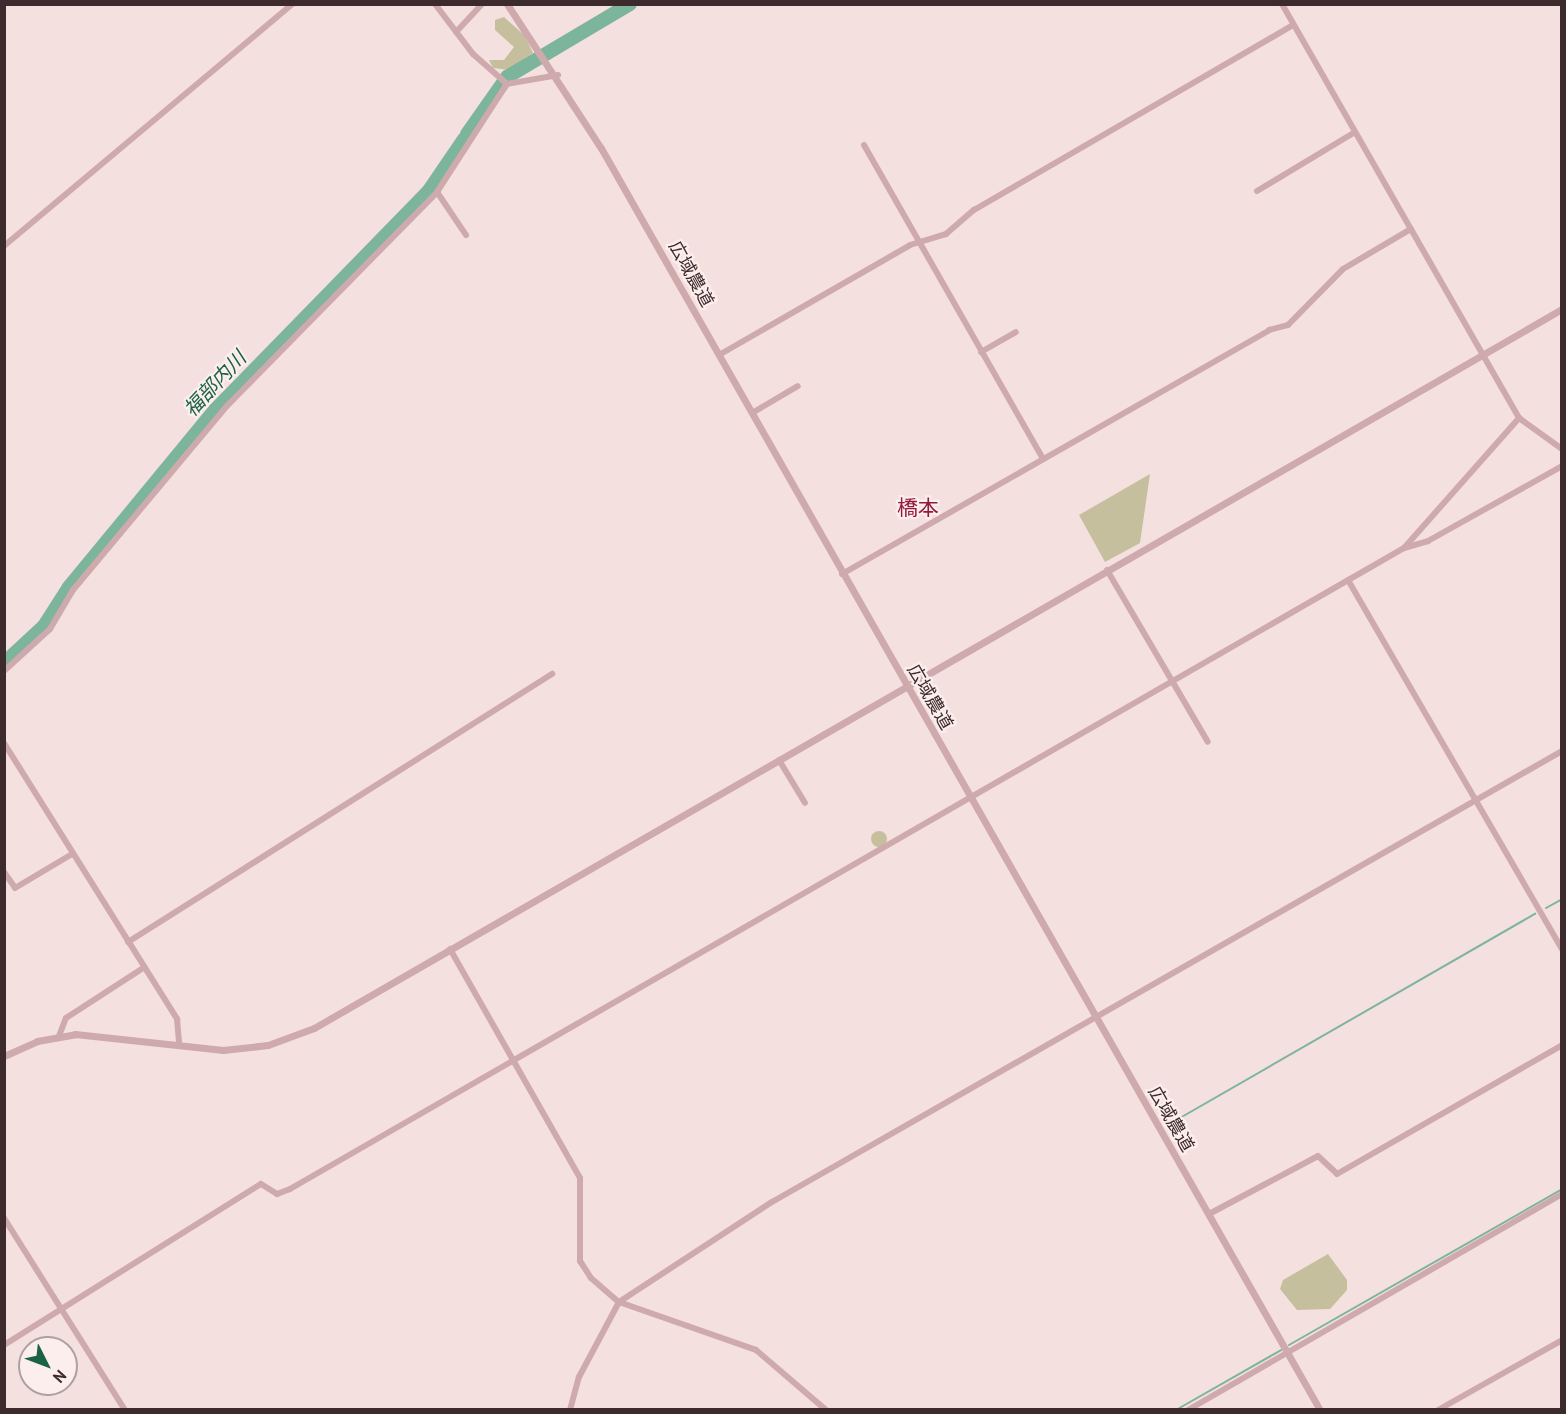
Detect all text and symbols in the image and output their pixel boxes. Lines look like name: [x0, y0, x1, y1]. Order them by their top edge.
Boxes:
street label: 広域農道: [664, 237, 718, 311]
water label: 福部内川: [179, 347, 251, 421]
district label: 橋本: [897, 495, 939, 521]
street label: 広域農道: [903, 660, 957, 734]
street label: 広域農道: [1144, 1082, 1198, 1156]
north arrow: [18, 1336, 78, 1396]
text: N: [49, 1366, 71, 1387]

